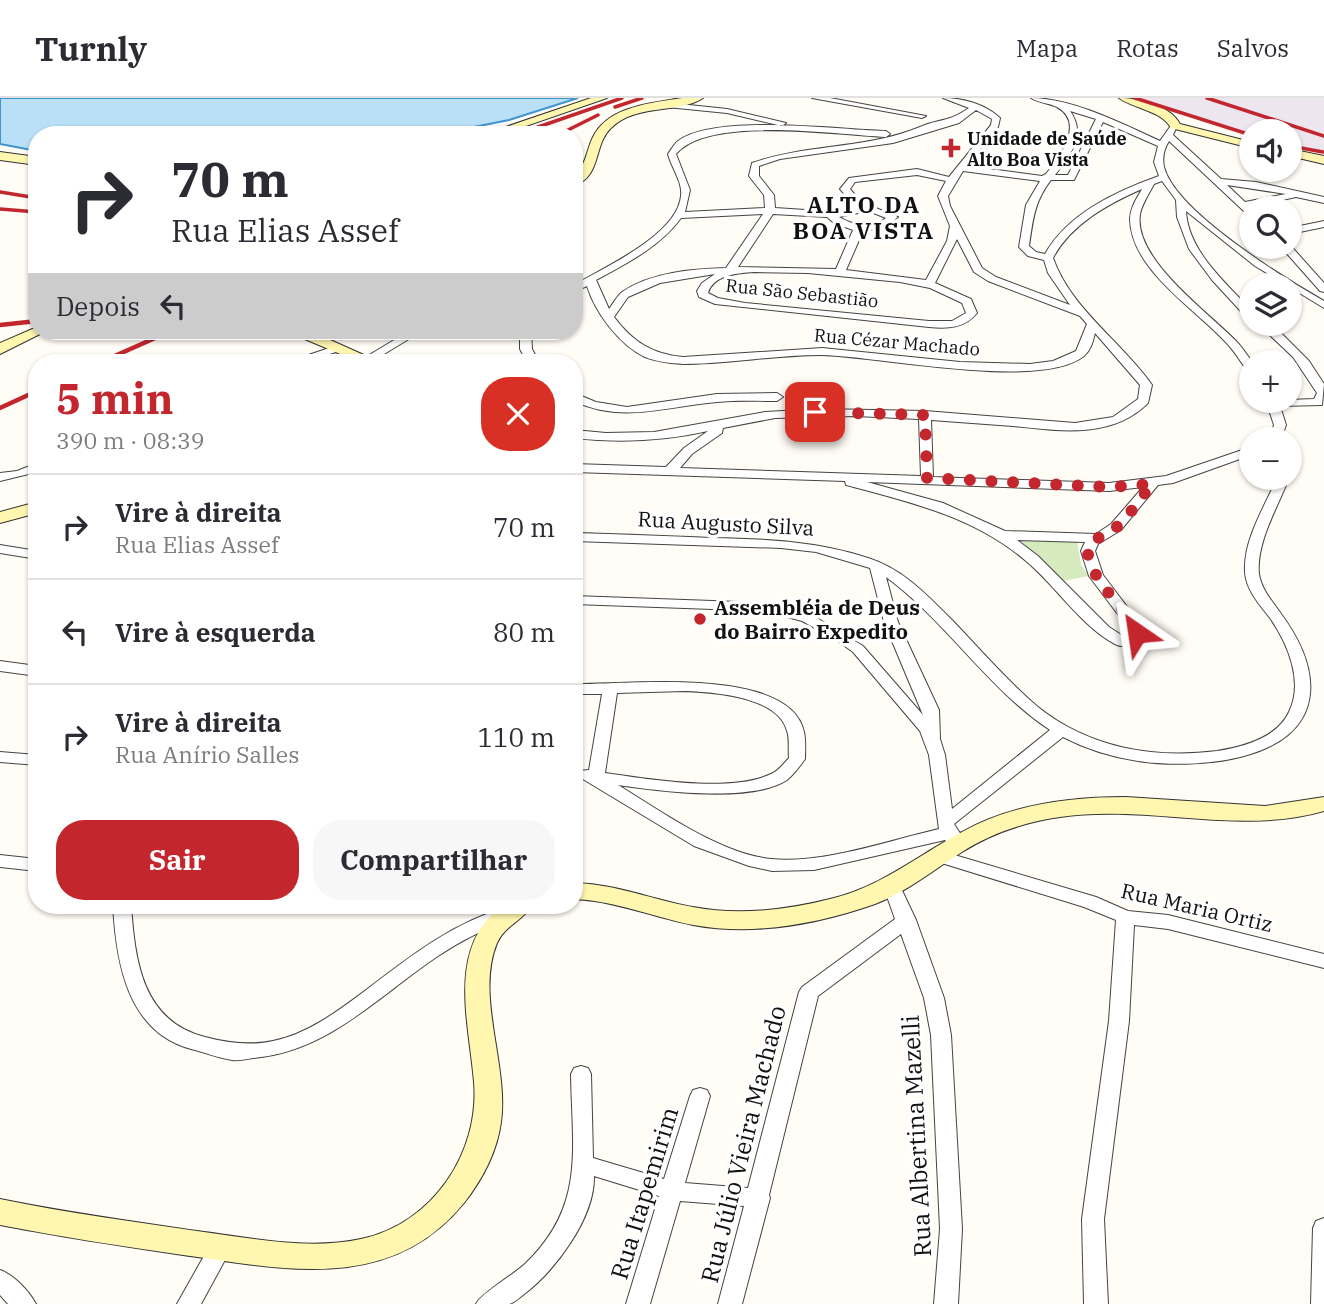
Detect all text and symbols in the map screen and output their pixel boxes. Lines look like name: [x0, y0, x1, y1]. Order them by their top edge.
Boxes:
text: Turnly: [35, 27, 147, 70]
text: Mapa: [1016, 32, 1078, 64]
text: Rotas: [1116, 32, 1179, 64]
text: Salvos: [1217, 32, 1289, 64]
map controls: [1239, 119, 1302, 490]
button: sound: [1239, 119, 1302, 182]
place label: Unidade de Saúde Alto Boa Vista: [967, 127, 1127, 171]
marker: Unidade de Saúde Alto Boa Vista: [941, 138, 961, 158]
text: 70 m: [171, 147, 289, 210]
icon: right: [56, 154, 147, 245]
district label: ALTO DA BOA VISTA: [793, 189, 935, 245]
button: search: [1239, 196, 1302, 259]
text: Rua Elias Assef: [171, 209, 399, 251]
button: layers: [1239, 273, 1302, 336]
street label: Rua São Sebastião: [724, 274, 880, 312]
icon: left: [154, 287, 192, 325]
text: Depois: [56, 289, 140, 323]
street label: Rua Cézar Machado: [813, 323, 981, 361]
button: +: [1239, 350, 1302, 413]
text: 5 min: [56, 371, 174, 426]
button: close: [481, 377, 555, 451]
pin: [785, 382, 845, 442]
icon: arrive: [796, 393, 834, 431]
text: 390 m · 08:39: [56, 425, 205, 455]
button: −: [1239, 427, 1302, 490]
text: Vire à direita: [115, 495, 282, 529]
street label: Rua Augusto Silva: [637, 504, 815, 542]
icon: right: [56, 508, 94, 546]
text: 70 m: [493, 510, 555, 544]
text: Rua Elias Assef: [115, 529, 279, 559]
place label: Assembléia de Deus do Bairro Expedito: [714, 593, 920, 645]
position arrow: [1100, 596, 1174, 670]
marker: Assembléia de Deus do Bairro Expedito: [692, 611, 708, 627]
icon: left: [56, 613, 94, 651]
text: Vire à esquerda: [115, 615, 316, 649]
text: 80 m: [493, 615, 555, 649]
text: Vire à direita: [115, 705, 282, 739]
icon: right: [56, 718, 94, 756]
text: 110 m: [477, 720, 555, 754]
text: Rua Anírio Salles: [115, 739, 299, 769]
button: Sair: [56, 820, 299, 900]
button: Compartilhar: [313, 820, 555, 900]
street label: Rua Maria Ortiz: [1119, 876, 1275, 938]
street label: Rua Júlio Vieira Machado: [693, 1002, 793, 1286]
street label: Rua Albertina Mazelli: [894, 1014, 938, 1258]
street label: Rua Itapemirim: [603, 1103, 685, 1283]

